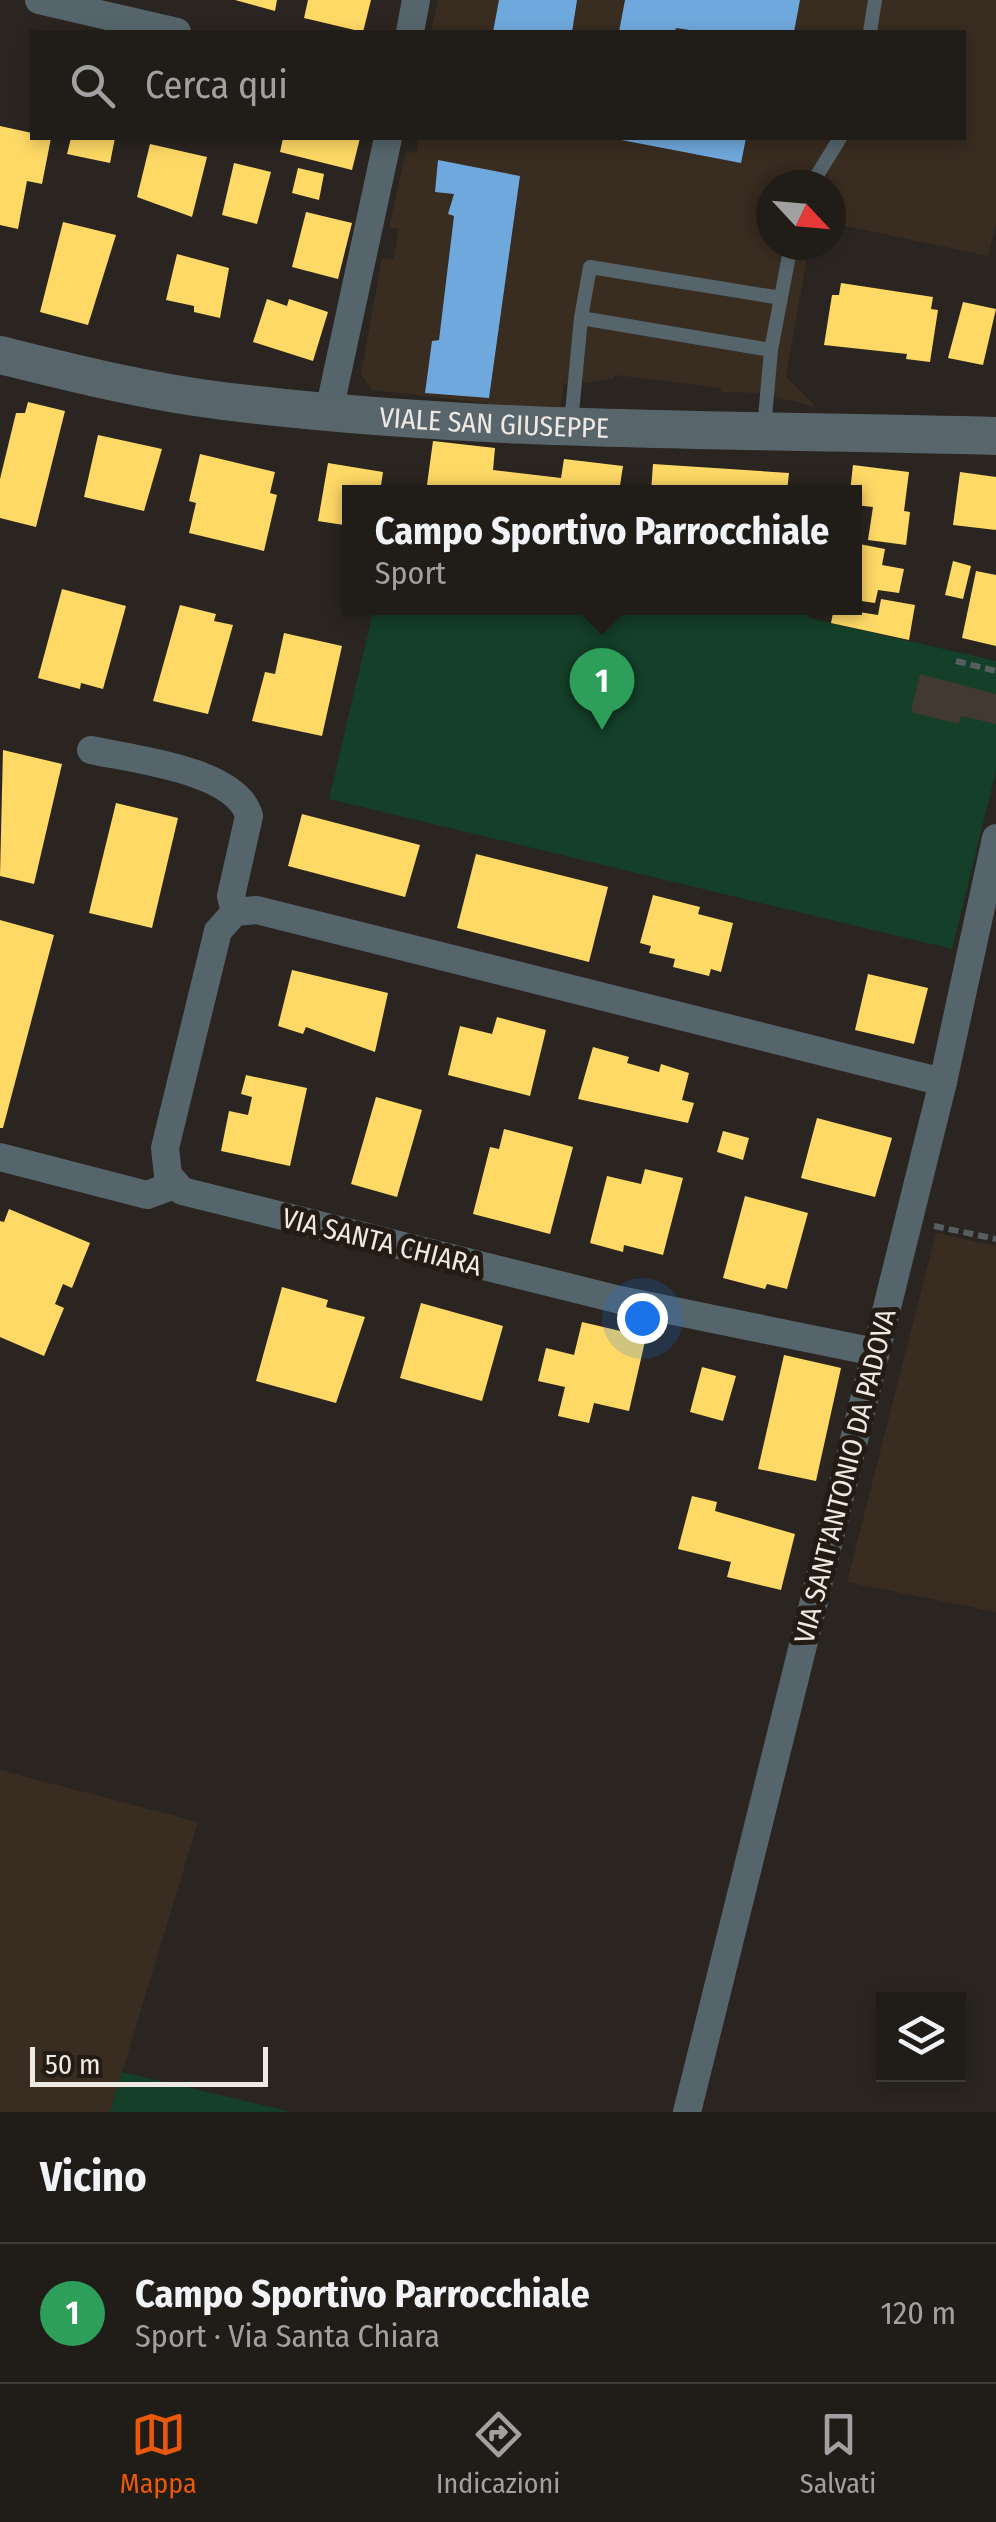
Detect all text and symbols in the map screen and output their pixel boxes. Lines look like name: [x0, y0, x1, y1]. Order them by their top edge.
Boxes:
search box: [30, 30, 966, 140]
icon: search: [65, 58, 120, 113]
text: Cerca qui: [145, 62, 288, 108]
north arrow: [756, 170, 846, 260]
street label: VIALE SAN GIUSEPPE: [378, 400, 609, 444]
popup: [342, 485, 862, 615]
text: Campo Sportivo Parrocchiale: [375, 508, 829, 554]
text: Sport: [375, 554, 446, 592]
pin: 1: [570, 648, 634, 730]
street label: VIA SANTA CHIARA: [279, 1201, 485, 1283]
your location: [617, 1293, 668, 1344]
street label: VIA SANT'ANTONIO DA PADOVA: [787, 1305, 903, 1647]
map controls: [876, 1992, 966, 2082]
button: layers: [876, 1992, 966, 2082]
scale bar: [30, 2042, 268, 2086]
text: 50 m: [45, 2048, 101, 2081]
text: Vicino: [40, 2152, 147, 2202]
text: Campo Sportivo Parrocchiale: [135, 2271, 590, 2317]
text: 1: [66, 2294, 79, 2332]
text: 120 m: [881, 2294, 956, 2332]
text: Sport · Via Santa Chiara: [135, 2317, 440, 2355]
tab: Mappa: [120, 2407, 197, 2500]
tab: Indicazioni: [436, 2407, 560, 2500]
tab: Salvati: [800, 2407, 876, 2500]

